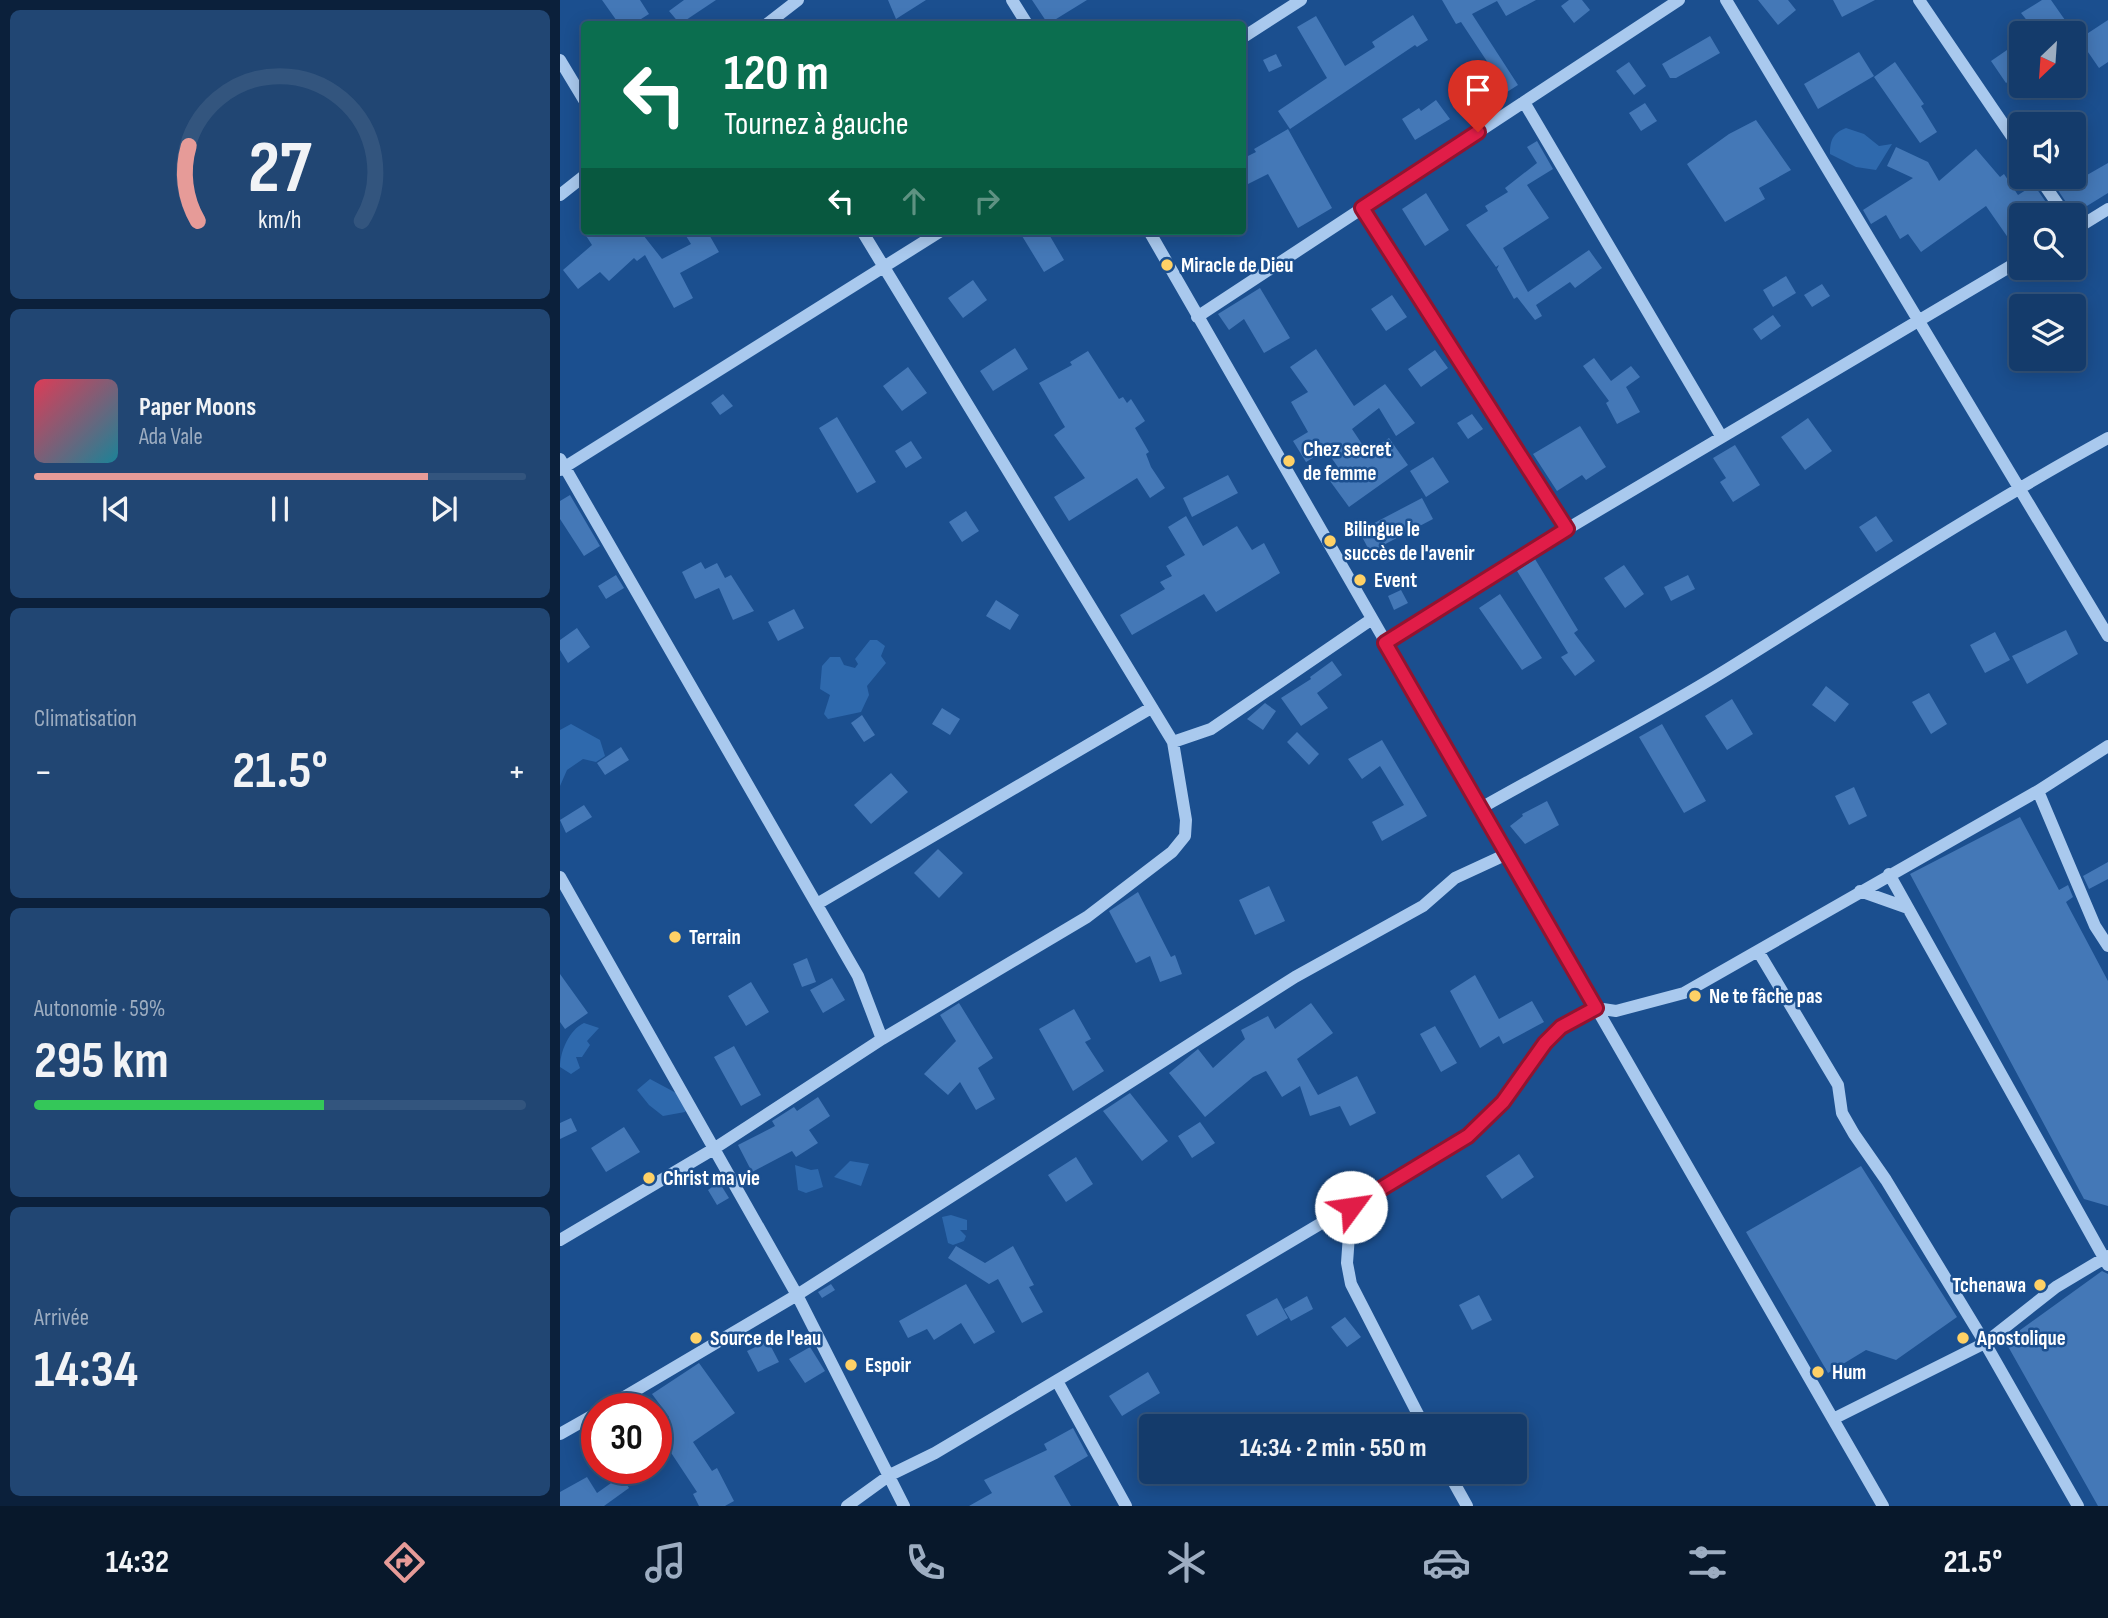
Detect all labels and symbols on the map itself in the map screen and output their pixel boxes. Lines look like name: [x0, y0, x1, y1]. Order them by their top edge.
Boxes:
north arrow: [2009, 21, 2086, 98]
pin: [1448, 60, 1508, 132]
place label: Miracle de Dieu: [1181, 253, 1293, 278]
marker: Miracle de Dieu: [1159, 257, 1175, 273]
place label: Chez secret de femme: [1303, 437, 1391, 486]
marker: Chez secret de femme: [1281, 453, 1297, 469]
place label: Bilingue le succès de l'avenir: [1344, 517, 1475, 566]
marker: Bilingue le succès de l'avenir: [1322, 533, 1338, 549]
place label: Event: [1374, 568, 1417, 593]
marker: Event: [1352, 572, 1368, 588]
place label: Terrain: [689, 925, 741, 950]
marker: Terrain: [667, 929, 683, 945]
place label: Ne te fâche pas: [1709, 984, 1823, 1009]
marker: Ne te fâche pas: [1687, 988, 1703, 1004]
place label: Christ ma vie: [663, 1166, 760, 1191]
marker: Christ ma vie: [641, 1170, 657, 1186]
position arrow: [1314, 1170, 1388, 1244]
place label: Tchenawa: [1952, 1273, 2026, 1298]
marker: Tchenawa: [2032, 1277, 2048, 1293]
place label: Source de l'eau: [710, 1326, 821, 1351]
place label: Apostolique: [1976, 1326, 2066, 1351]
marker: Source de l'eau: [688, 1330, 704, 1346]
marker: Apostolique: [1955, 1330, 1971, 1346]
place label: Espoir: [865, 1353, 912, 1378]
marker: Espoir: [843, 1357, 859, 1373]
place label: Hum: [1832, 1360, 1866, 1385]
marker: Hum: [1810, 1364, 1826, 1380]
speed limit sign: 30: [581, 1393, 672, 1484]

